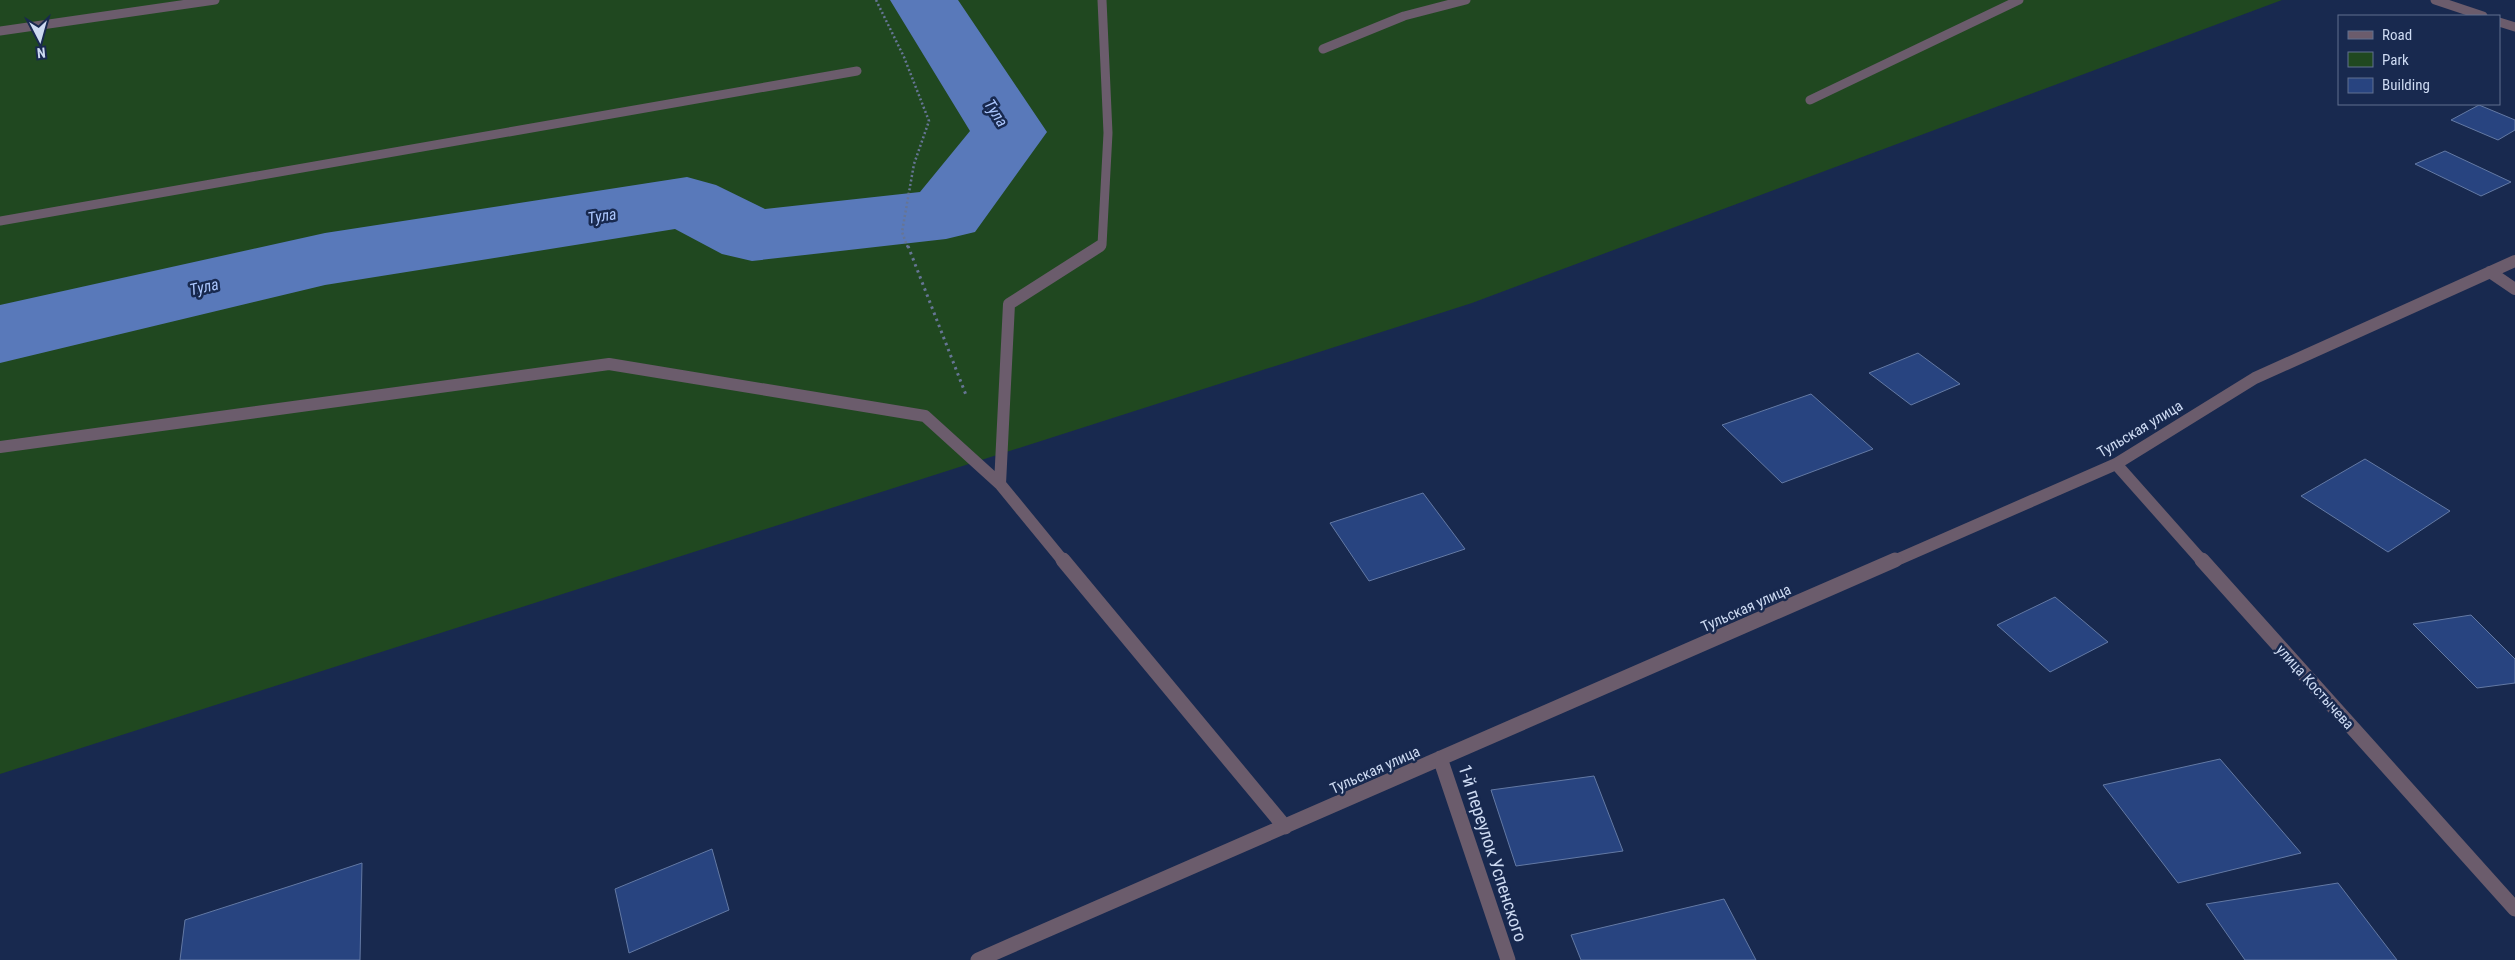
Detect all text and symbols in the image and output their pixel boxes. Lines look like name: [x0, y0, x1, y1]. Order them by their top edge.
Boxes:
north arrow: [15, 15, 65, 65]
legend: [2338, 15, 2500, 105]
text: Road: [2382, 26, 2412, 44]
text: N: [36, 45, 46, 61]
text: Park: [2382, 51, 2409, 69]
text: Building: [2382, 76, 2430, 94]
water label: Тула: [980, 96, 1012, 130]
water label: Тула: [586, 204, 618, 228]
water label: Тула: [188, 274, 220, 300]
street label: Тульская улица: [2094, 396, 2186, 462]
street label: Тульская улица: [1698, 580, 1794, 636]
street label: улица Костычева: [2272, 641, 2358, 733]
street label: Тульская улица: [1327, 742, 1423, 798]
street label: 1-й переулок Успенского: [1454, 762, 1532, 944]

